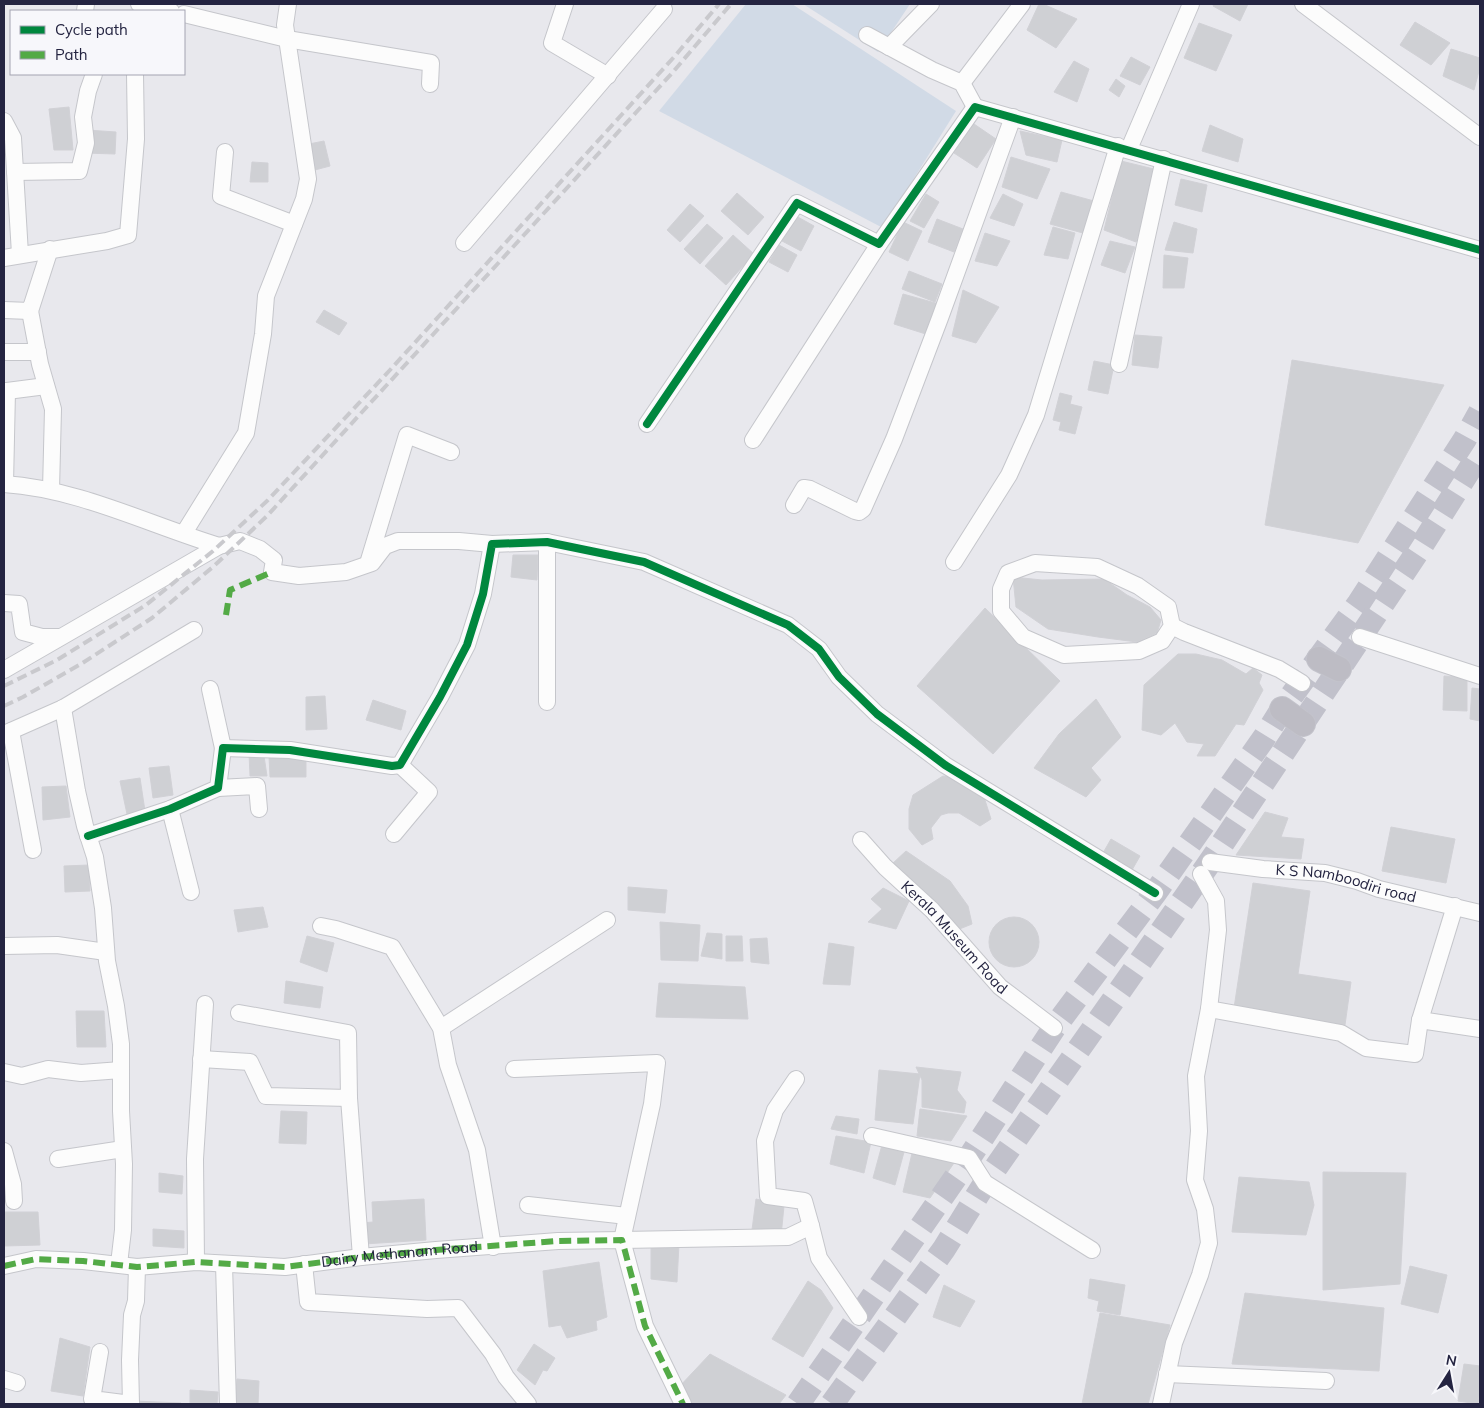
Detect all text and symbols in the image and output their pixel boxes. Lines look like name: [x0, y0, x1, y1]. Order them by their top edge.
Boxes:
legend: [10, 10, 185, 75]
text: Cycle path: [55, 20, 128, 39]
text: Path: [55, 45, 87, 64]
street label: K S Namboodiri road: [1275, 860, 1418, 907]
street label: Kerala Museum Road: [897, 876, 1011, 998]
street label: Dairy Methanam Road: [320, 1237, 479, 1271]
north arrow: [1424, 1348, 1474, 1398]
text: N: [1445, 1350, 1458, 1370]

